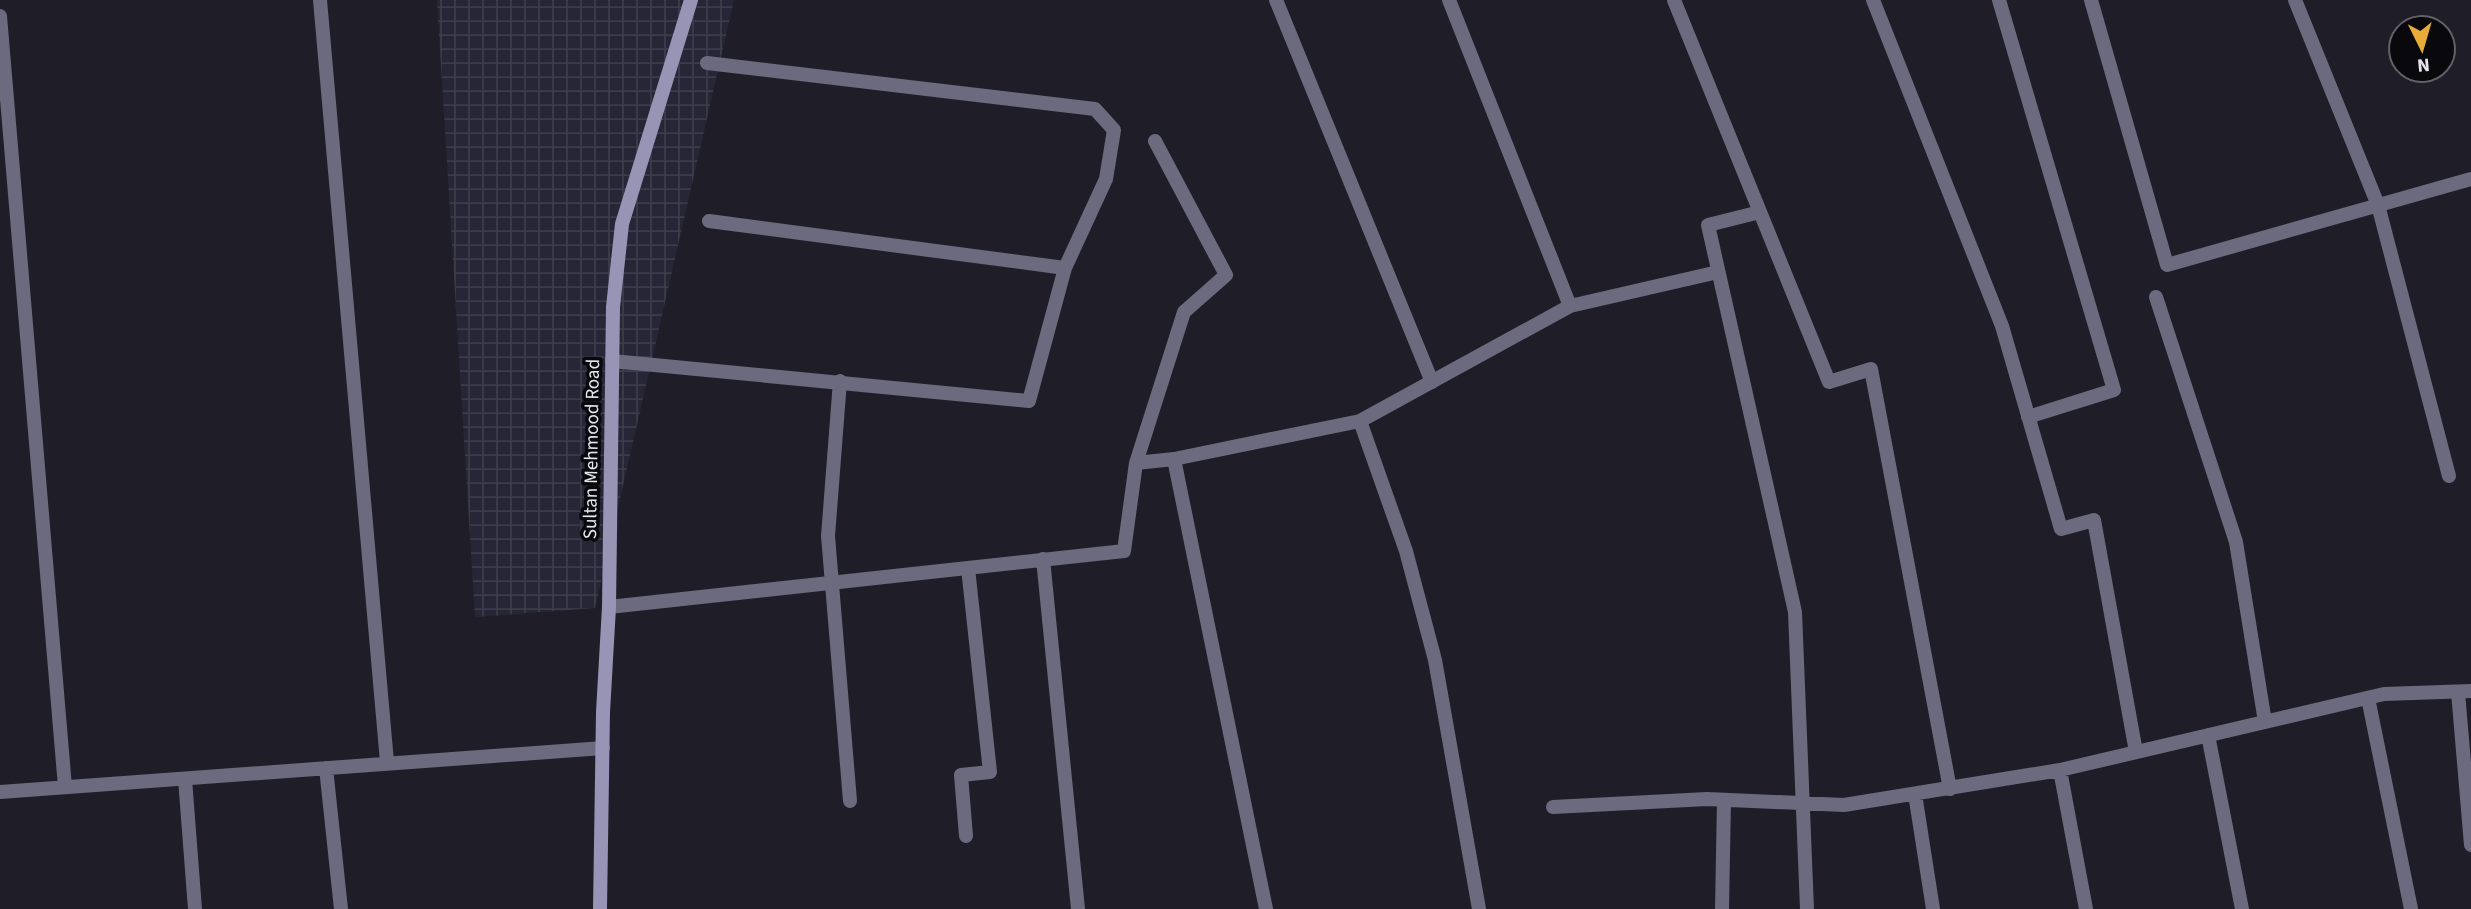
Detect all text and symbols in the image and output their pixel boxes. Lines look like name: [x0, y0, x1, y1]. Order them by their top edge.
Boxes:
north arrow: [2387, 14, 2457, 84]
text: N: [2416, 50, 2431, 78]
street label: Sultan Mehmood Road: [577, 359, 607, 539]

